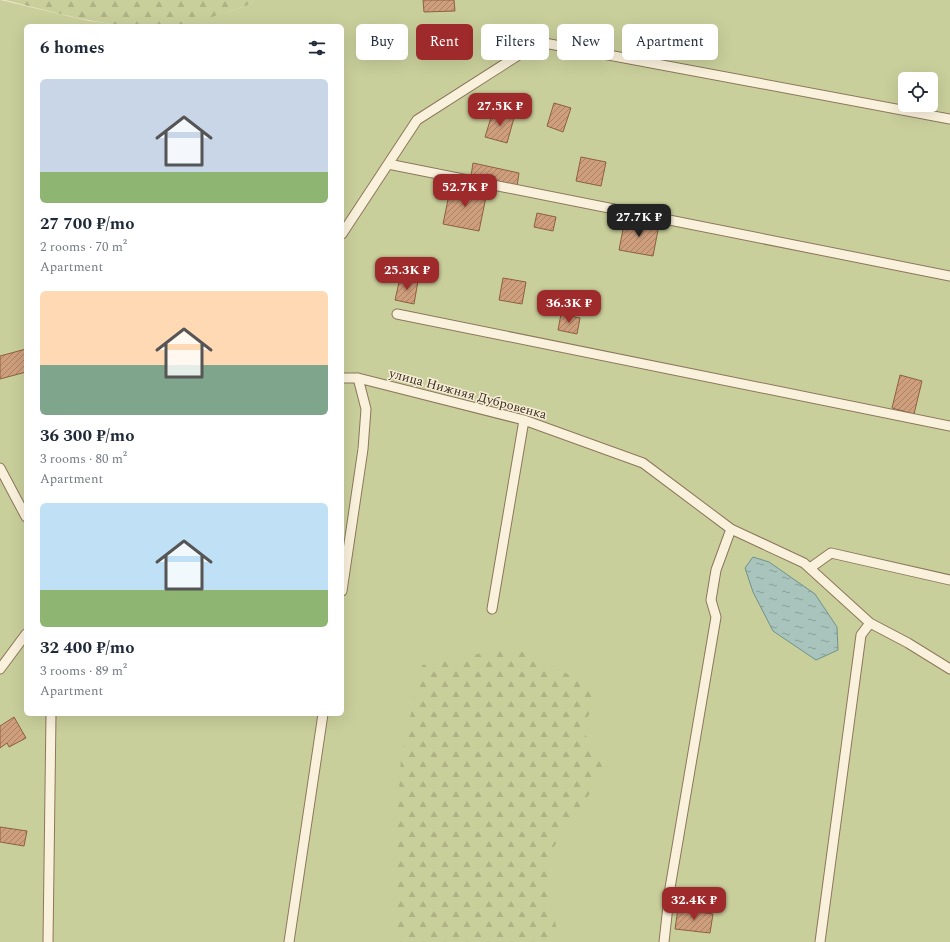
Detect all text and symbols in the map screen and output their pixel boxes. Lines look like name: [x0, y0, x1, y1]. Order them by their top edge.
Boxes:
chip: Buy: [356, 24, 408, 60]
chip: Rent: [416, 24, 473, 60]
chip: Filters: [481, 24, 549, 60]
chip: New: [557, 24, 614, 60]
chip: Apartment: [622, 24, 718, 60]
text: 6 homes: [40, 35, 105, 61]
icon: filters: [306, 37, 328, 59]
map controls: [898, 72, 938, 112]
button: locate: [898, 72, 938, 112]
pin: 27.5K ₽: [463, 93, 537, 127]
text: 27.5K ₽: [477, 96, 523, 116]
icon: home: [148, 105, 220, 177]
pin: 52.7K ₽: [428, 174, 502, 208]
text: 52.7K ₽: [442, 177, 488, 197]
pin: 27.7K ₽: [602, 204, 676, 238]
text: 27.7K ₽: [616, 207, 662, 227]
text: 27 700 ₽/mo: [40, 211, 134, 237]
text: 2 rooms · 70 m²: [40, 237, 127, 257]
text: Apartment: [40, 257, 103, 277]
pin: 25.3K ₽: [370, 257, 444, 291]
text: 25.3K ₽: [384, 260, 430, 280]
pin: 36.3K ₽: [532, 290, 606, 324]
text: 36.3K ₽: [546, 293, 592, 313]
icon: home: [148, 317, 220, 389]
street label: улица Нижняя Дубровенка: [386, 363, 550, 425]
text: 36 300 ₽/mo: [40, 423, 134, 449]
text: 3 rooms · 80 m²: [40, 449, 127, 469]
text: Apartment: [40, 469, 103, 489]
icon: home: [148, 529, 220, 601]
text: 32 400 ₽/mo: [40, 635, 134, 661]
text: 3 rooms · 89 m²: [40, 661, 127, 681]
text: Apartment: [40, 681, 103, 701]
pin: 32.4K ₽: [657, 887, 731, 921]
text: 32.4K ₽: [671, 890, 717, 910]

